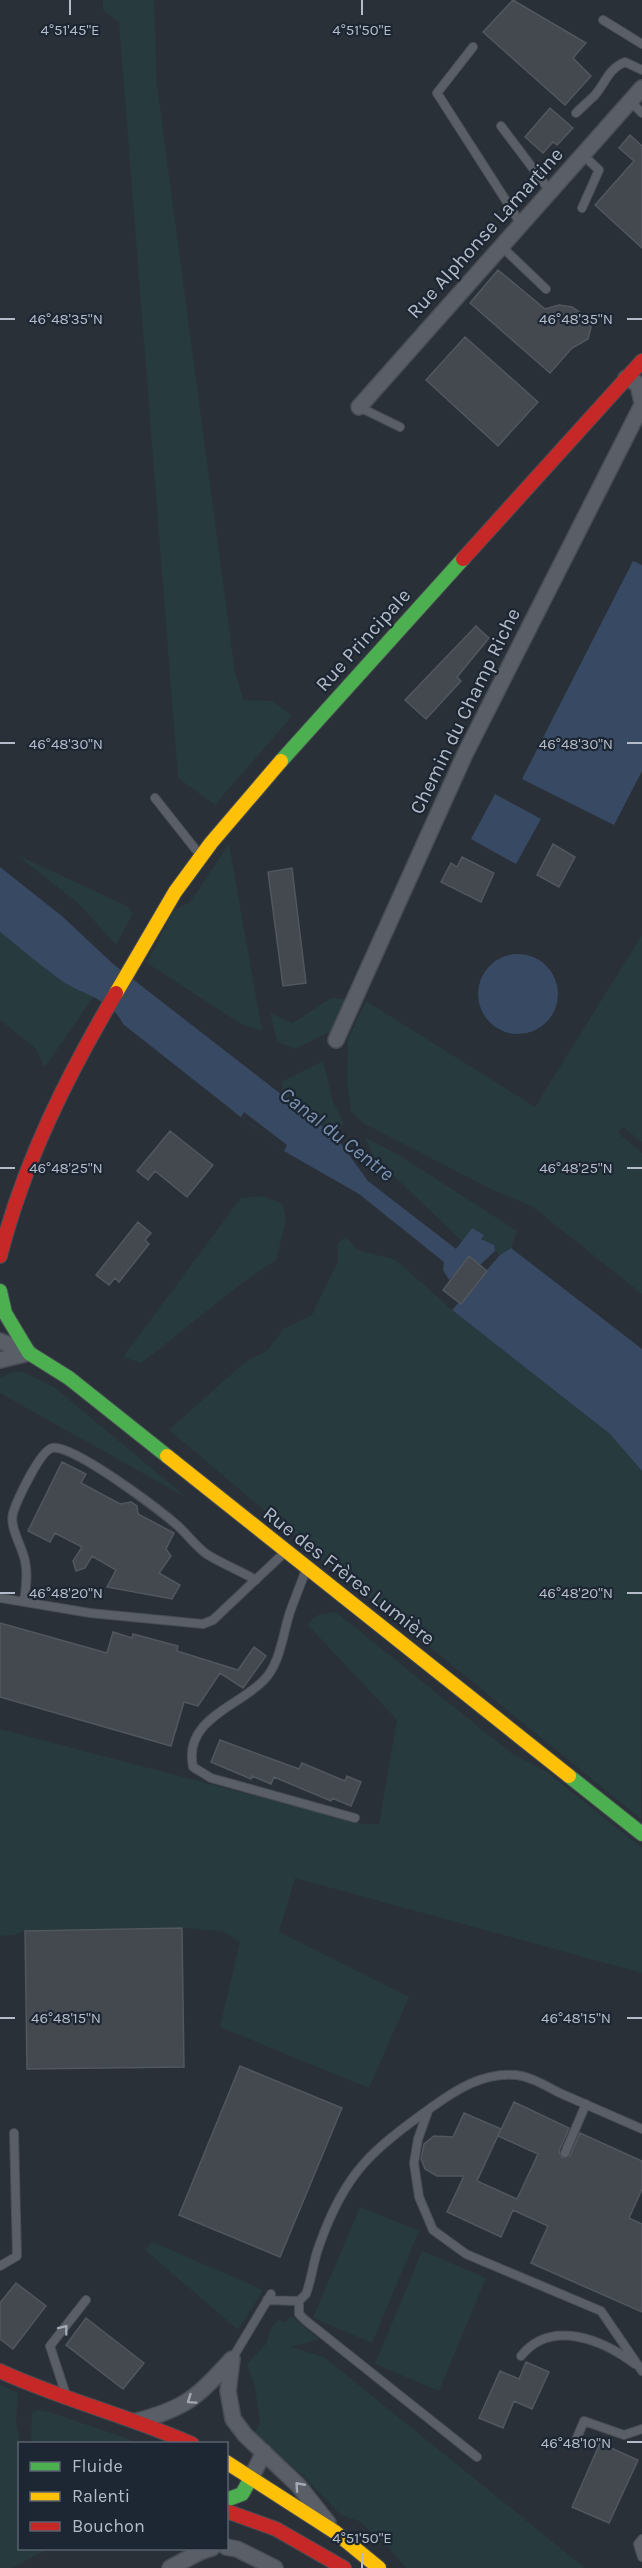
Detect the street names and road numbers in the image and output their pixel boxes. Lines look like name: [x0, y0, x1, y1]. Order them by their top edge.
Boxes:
street label: Rue Alphonse Lamartine: [402, 143, 568, 323]
street label: Rue Principale: [311, 584, 415, 696]
street label: Chemin du Champ Riche: [405, 604, 525, 818]
street label: Rue des Frères Lumière: [259, 1502, 439, 1650]

